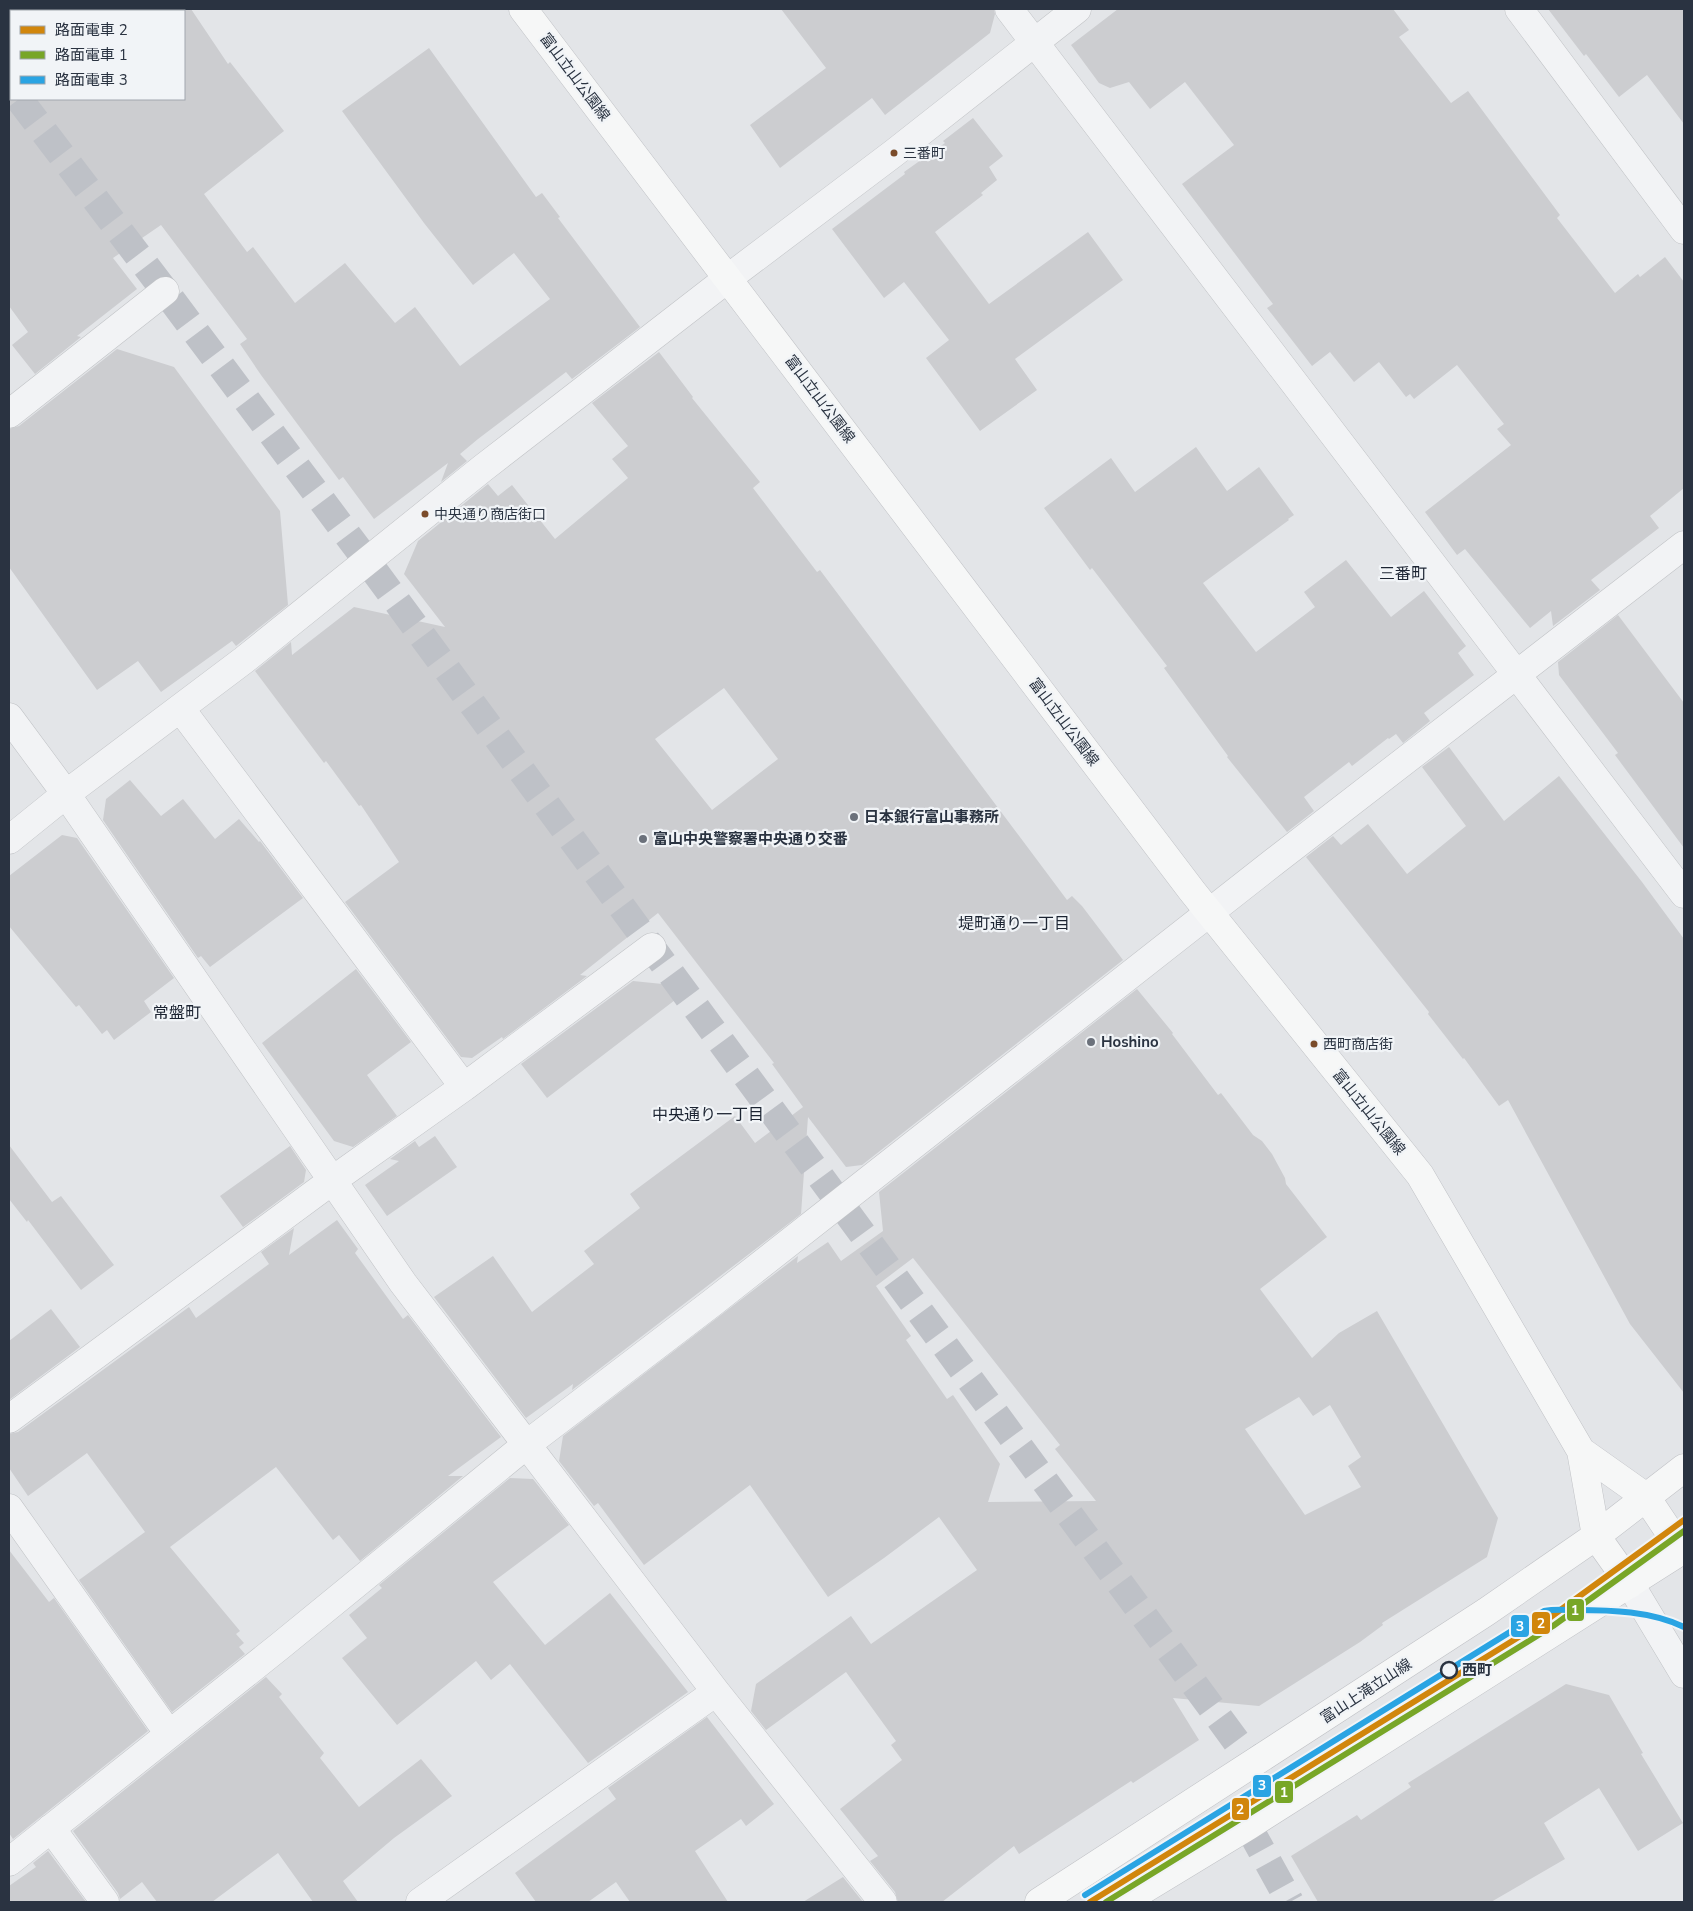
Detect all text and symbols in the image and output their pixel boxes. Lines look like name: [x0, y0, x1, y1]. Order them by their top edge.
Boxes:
legend: [10, 10, 185, 100]
text: 路面電車 2: [55, 20, 128, 40]
street label: 富山立山公園線: [535, 29, 615, 125]
text: 路面電車 1: [55, 45, 128, 65]
text: 路面電車 3: [55, 70, 128, 90]
place label: 三番町: [903, 144, 945, 163]
marker: 三番町: [889, 148, 899, 158]
street label: 富山立山公園線: [780, 351, 860, 447]
place label: 中央通り商店街口: [434, 505, 546, 524]
marker: 中央通り商店街口: [420, 509, 430, 519]
district label: 三番町: [1379, 563, 1427, 585]
street label: 富山立山公園線: [1024, 674, 1104, 770]
place label: 日本銀行富山事務所: [864, 807, 999, 827]
marker: 日本銀行富山事務所: [848, 811, 860, 823]
place label: 富山中央警察署中央通り交番: [653, 829, 848, 849]
marker: 富山中央警察署中央通り交番: [637, 833, 649, 845]
district label: 堤町通り一丁目: [958, 913, 1070, 935]
district label: 常盤町: [153, 1002, 201, 1024]
place label: Hoshino: [1101, 1032, 1159, 1052]
place label: 西町商店街: [1323, 1035, 1393, 1054]
marker: Hoshino: [1085, 1036, 1097, 1048]
marker: 西町商店街: [1309, 1039, 1319, 1049]
street label: 富山立山公園線: [1328, 1065, 1410, 1159]
district label: 中央通り一丁目: [652, 1104, 764, 1126]
line badge: 1: [1566, 1598, 1585, 1622]
text: 1: [1571, 1601, 1579, 1620]
line badge: 2: [1531, 1611, 1551, 1635]
line badge: 3: [1510, 1614, 1530, 1638]
text: 2: [1537, 1614, 1545, 1633]
text: 3: [1516, 1617, 1524, 1636]
street label: 富山上滝立山線: [1317, 1654, 1415, 1728]
place label: 西町: [1462, 1660, 1492, 1680]
marker: 西町: [1440, 1661, 1458, 1679]
line badge: 3: [1252, 1774, 1272, 1798]
text: 3: [1258, 1776, 1266, 1795]
line badge: 1: [1274, 1780, 1294, 1804]
text: 1: [1280, 1783, 1288, 1802]
line badge: 2: [1231, 1797, 1250, 1821]
text: 2: [1236, 1800, 1244, 1819]

